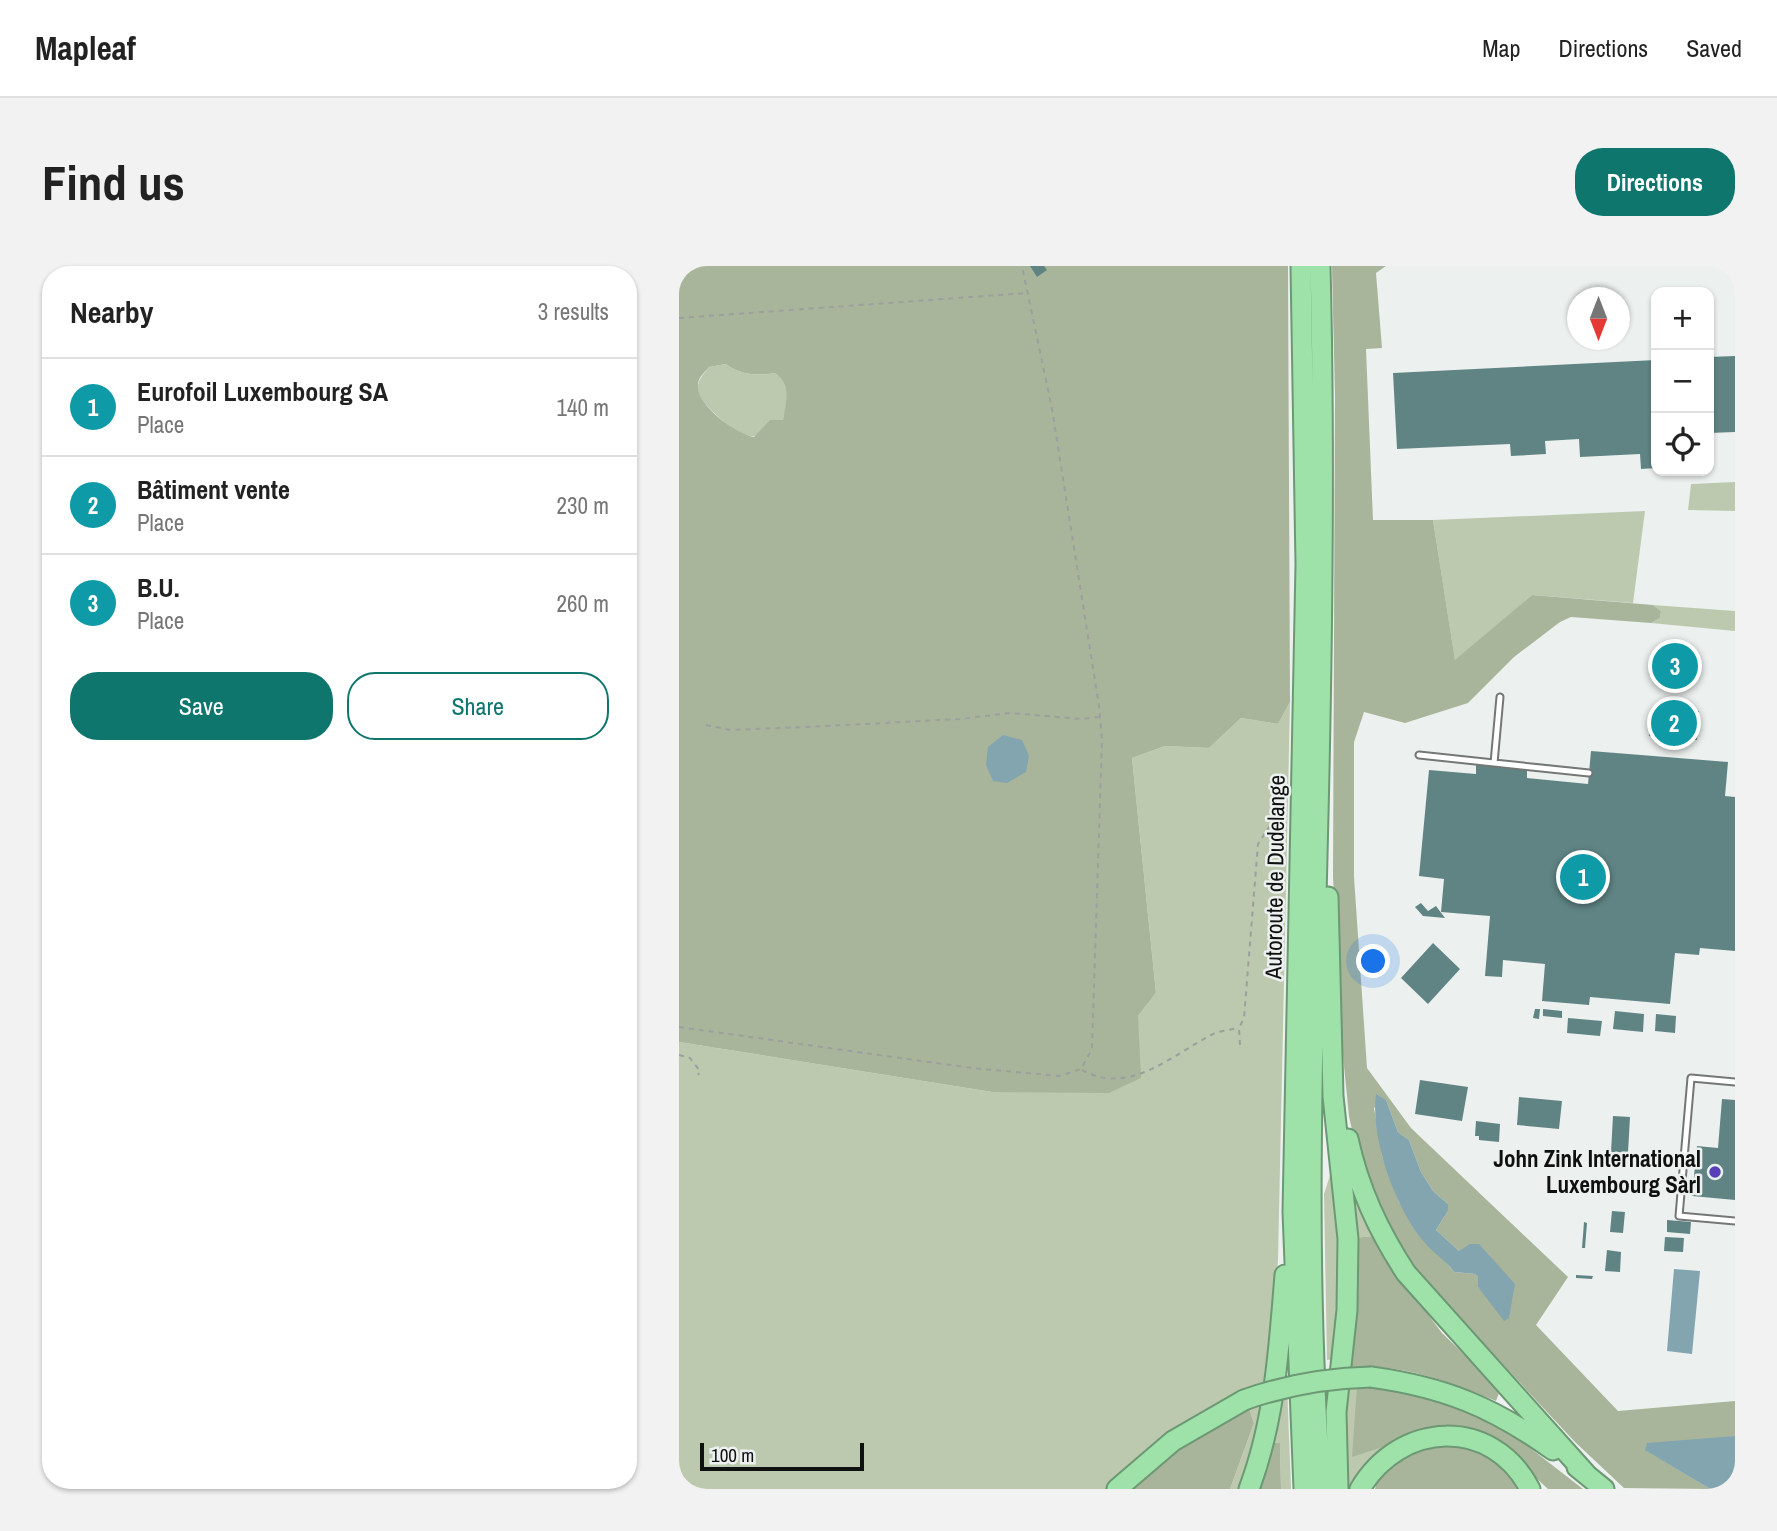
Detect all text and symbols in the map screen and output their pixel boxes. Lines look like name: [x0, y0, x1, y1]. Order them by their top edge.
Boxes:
text: Mapleaf: [35, 26, 136, 70]
text: Map: [1482, 32, 1520, 64]
text: Directions: [1558, 32, 1648, 64]
text: Saved: [1686, 32, 1742, 64]
button: Directions: [1575, 148, 1735, 216]
text: Find us: [42, 149, 185, 215]
north arrow: [1567, 287, 1630, 350]
map controls: [1651, 287, 1714, 476]
button: +: [1651, 287, 1714, 350]
text: Nearby: [70, 292, 153, 332]
text: 3 results: [538, 296, 609, 327]
button: −: [1651, 350, 1714, 413]
text: Eurofoil Luxembourg SA: [137, 374, 388, 409]
text: 1: [88, 392, 98, 423]
text: 140 m: [557, 392, 609, 423]
text: Place: [137, 409, 184, 440]
button: locate: [1651, 413, 1714, 476]
text: Bâtiment vente: [137, 472, 290, 507]
text: 2: [88, 490, 98, 521]
text: 230 m: [557, 490, 609, 521]
text: Place: [137, 507, 184, 538]
text: B.U.: [137, 570, 180, 605]
text: 3: [88, 588, 98, 619]
text: 260 m: [557, 588, 609, 619]
text: Place: [137, 605, 184, 636]
pin: 3: [1652, 640, 1698, 692]
button: Save: [70, 672, 333, 740]
button: Share: [347, 672, 609, 740]
pin: 2: [1651, 697, 1697, 749]
street label: Autoroute de Dudelange: [1257, 774, 1292, 980]
pin: 1: [1560, 851, 1606, 903]
your location: [1356, 944, 1390, 978]
place label: John Zink International Luxembourg Sàrl: [1493, 1143, 1701, 1200]
marker: John Zink International Luxembourg Sàrl: [1707, 1164, 1723, 1180]
scale bar: [700, 1440, 865, 1472]
text: 100 m: [711, 1442, 754, 1468]

